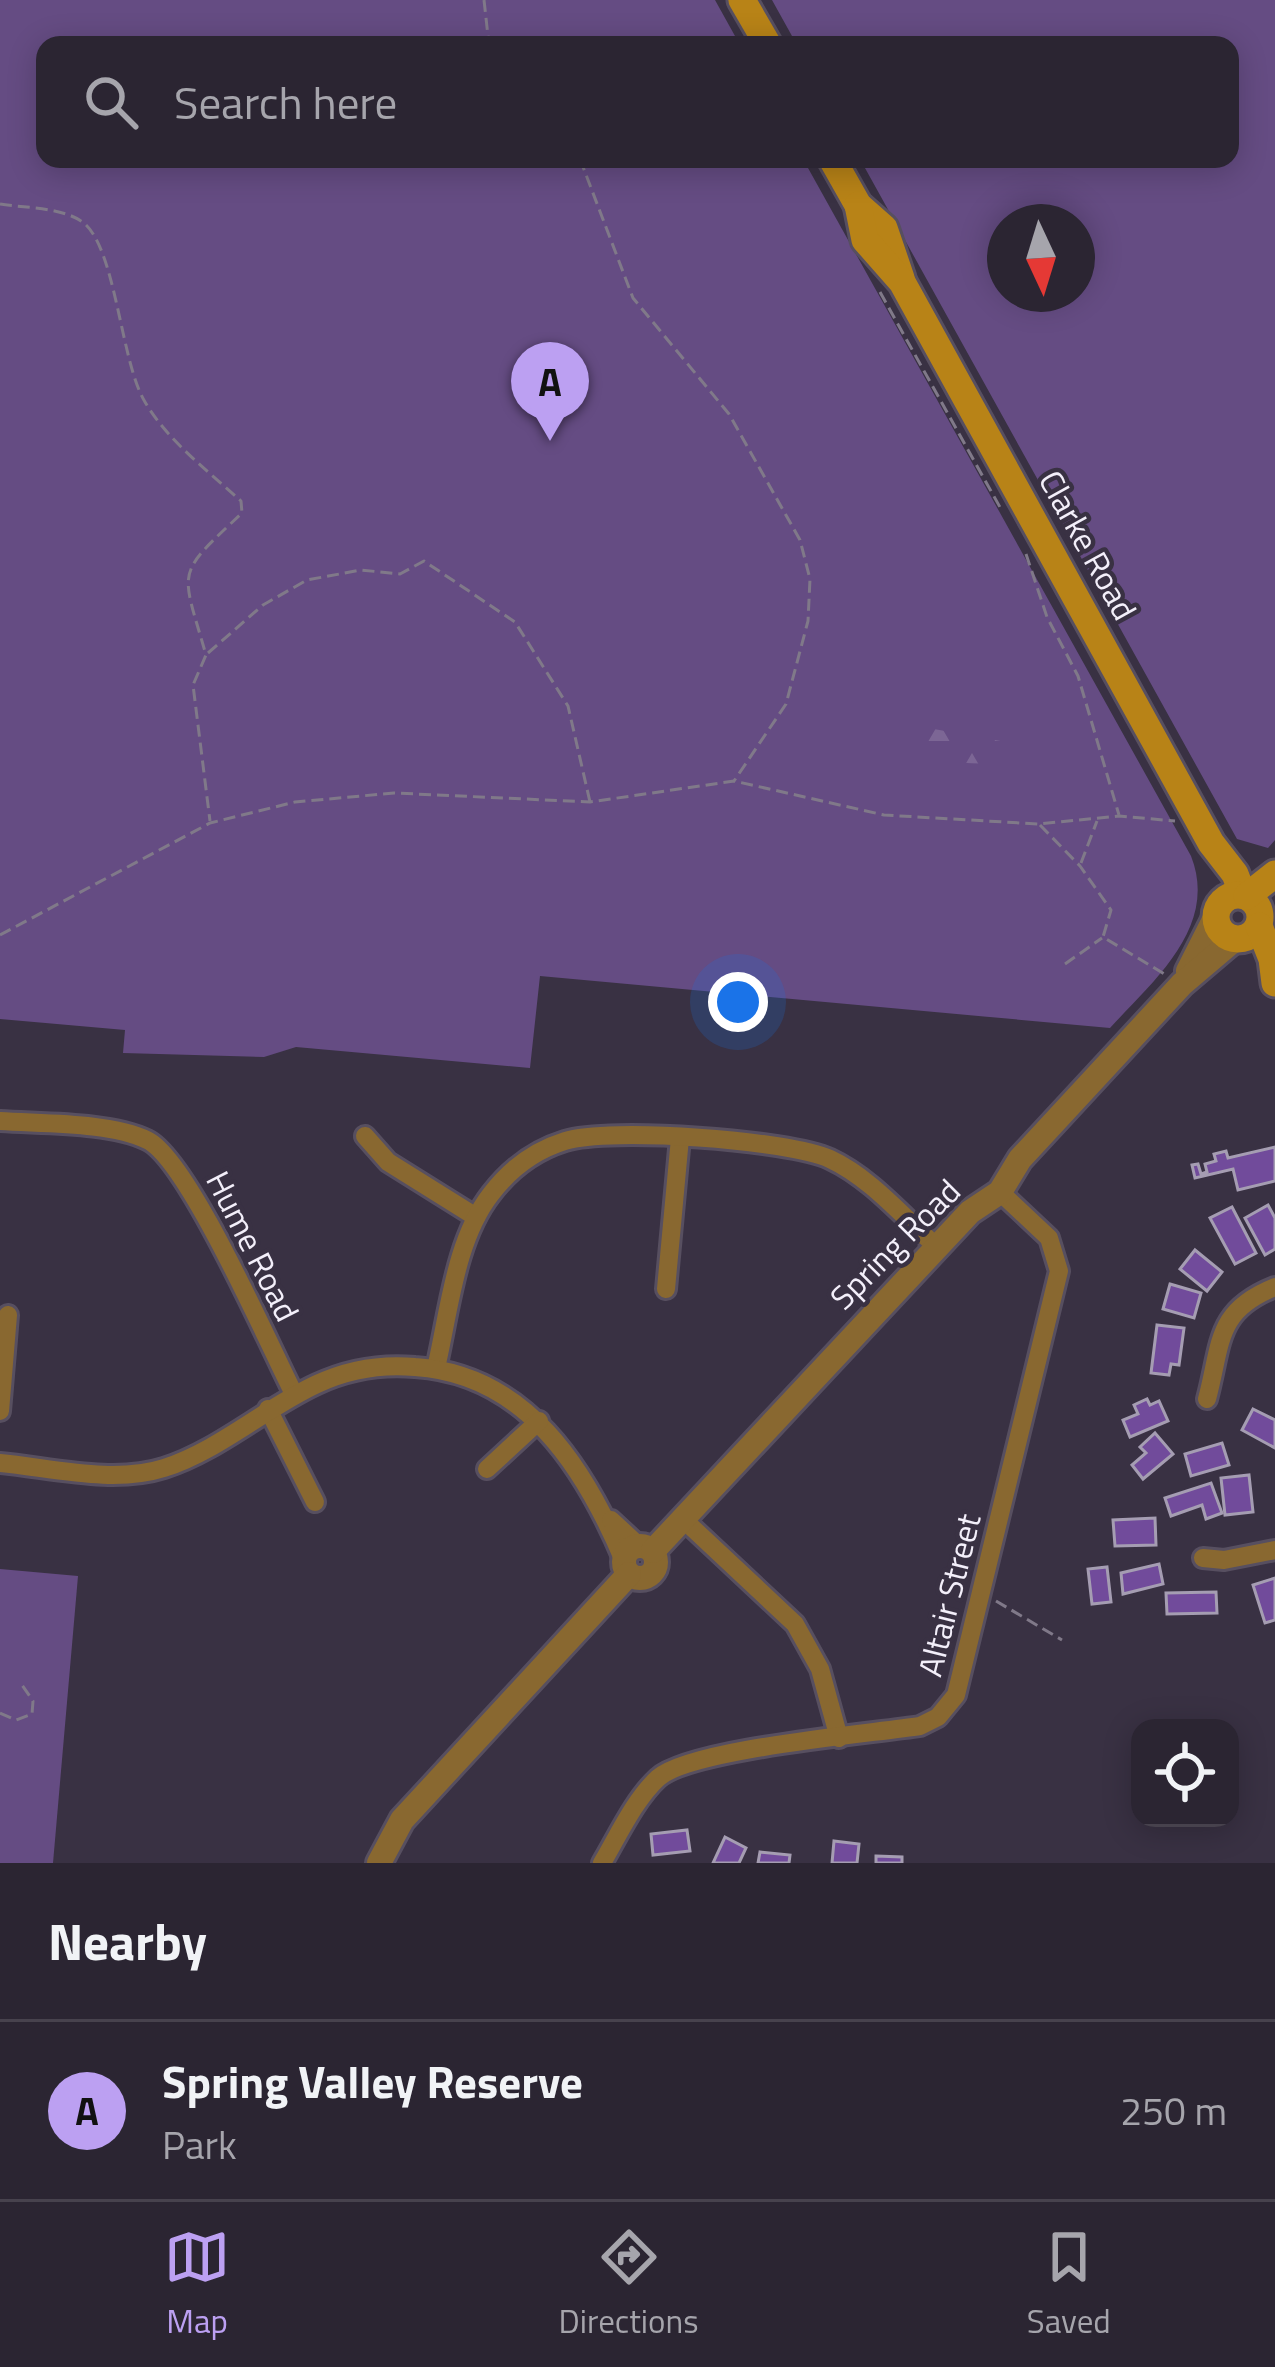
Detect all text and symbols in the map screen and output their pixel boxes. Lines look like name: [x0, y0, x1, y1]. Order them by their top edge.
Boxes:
search box: [36, 36, 1239, 168]
text: Search here: [174, 68, 397, 136]
icon: search: [78, 69, 144, 135]
north arrow: [987, 204, 1095, 312]
pin: A: [511, 342, 589, 441]
street label: Clarke Road: [1026, 461, 1150, 629]
your location: [708, 972, 768, 1032]
street label: Hume Road: [194, 1162, 312, 1330]
street label: Spring Road: [818, 1167, 972, 1321]
street label: Altair Street: [905, 1508, 993, 1682]
map controls: [1131, 1719, 1239, 1827]
button: locate: [1131, 1719, 1239, 1827]
text: Nearby: [48, 1902, 207, 1980]
text: Spring Valley Reserve: [162, 2047, 583, 2115]
text: A: [75, 2081, 99, 2140]
text: 250 m: [1120, 2081, 1227, 2140]
text: Park: [162, 2115, 237, 2174]
tab: Map: [164, 2224, 230, 2346]
tab: Directions: [559, 2224, 698, 2346]
tab: Saved: [1027, 2224, 1111, 2346]

